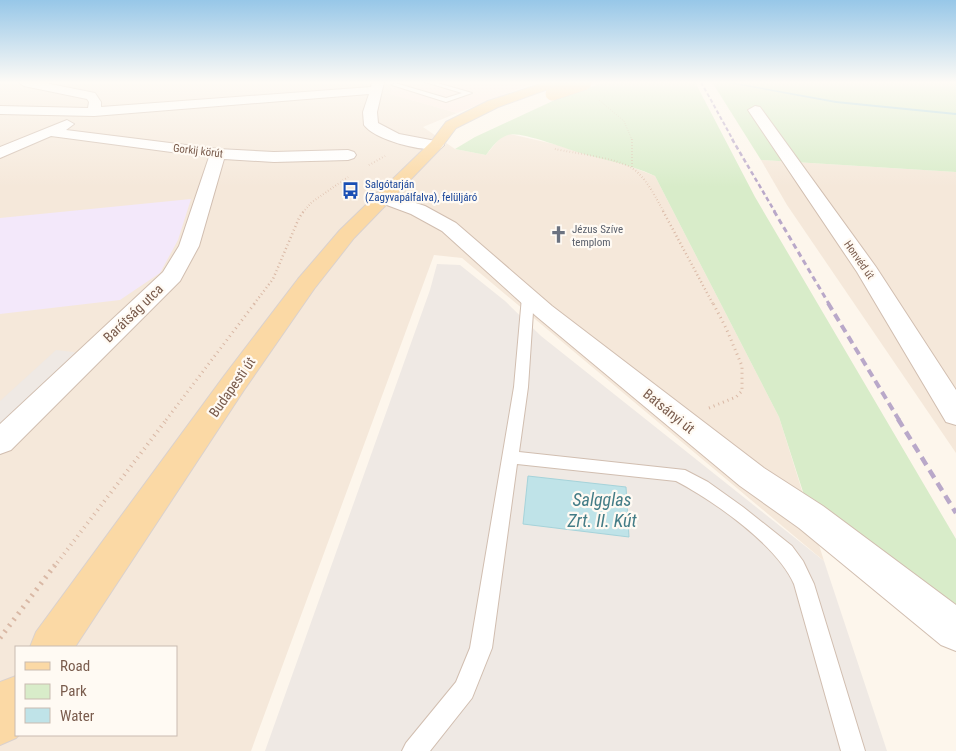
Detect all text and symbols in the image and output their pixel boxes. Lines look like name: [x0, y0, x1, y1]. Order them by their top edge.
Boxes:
street label: Gorkij körút: [172, 141, 224, 161]
place label: Salgótarján (Zagyvapálfalva), felüljáró: [365, 178, 478, 204]
bus stop icon: Salgótarján (Zagyvapálfalva), felüljáró: [341, 180, 361, 200]
place label: Jézus Szíve templom: [572, 223, 623, 249]
church icon: Jézus Szíve templom: [548, 225, 568, 245]
street label: Honvéd út: [841, 238, 877, 282]
street label: Barátság utca: [100, 281, 166, 345]
street label: Budapesti út: [206, 354, 258, 420]
street label: Batsányi út: [640, 385, 698, 437]
water label: Salgglas Zrt. II. Kút: [566, 489, 637, 531]
legend: [15, 646, 178, 736]
text: Road: [60, 657, 90, 675]
text: Park: [60, 682, 87, 700]
text: Water: [60, 707, 95, 725]

